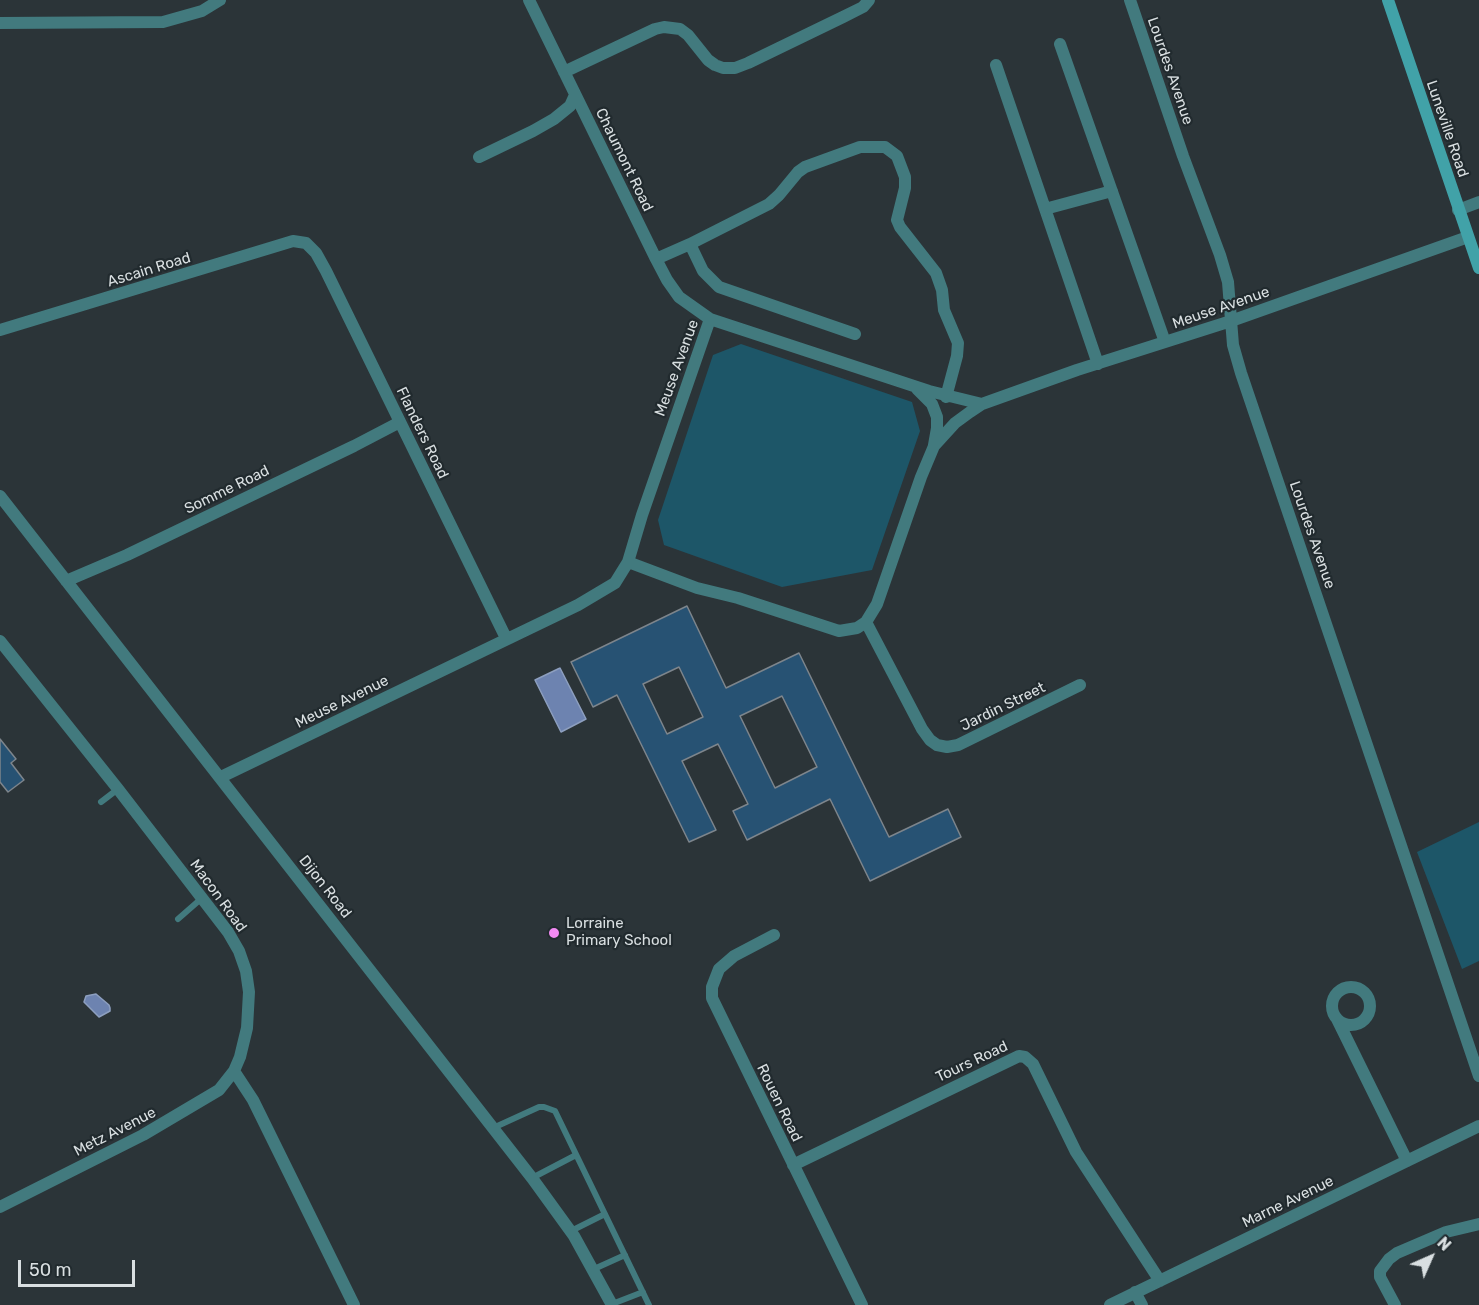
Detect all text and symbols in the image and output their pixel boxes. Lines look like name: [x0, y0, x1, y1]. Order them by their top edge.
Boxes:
street label: Lourdes Avenue: [1143, 15, 1197, 127]
street label: Luneville Road: [1422, 78, 1472, 180]
street label: Chaumont Road: [591, 106, 657, 214]
street label: Ascain Road: [105, 249, 193, 291]
street label: Meuse Avenue: [1170, 283, 1272, 333]
street label: Meuse Avenue: [651, 317, 703, 419]
street label: Flanders Road: [392, 384, 452, 482]
street label: Somme Road: [182, 462, 272, 518]
street label: Lourdes Avenue: [1285, 479, 1339, 591]
street label: Meuse Avenue: [292, 672, 392, 732]
street label: Jardin Street: [958, 679, 1048, 735]
street label: Dijon Road: [295, 852, 355, 922]
street label: Macon Road: [186, 856, 250, 936]
place label: Lorraine Primary School: [566, 915, 672, 950]
marker: Lorraine Primary School: [547, 926, 561, 940]
street label: Tours Road: [933, 1037, 1011, 1087]
street label: Rouen Road: [752, 1061, 806, 1145]
street label: Metz Avenue: [71, 1104, 159, 1160]
street label: Marne Avenue: [1239, 1172, 1337, 1232]
north arrow: [1401, 1227, 1461, 1287]
text: N: [1433, 1233, 1455, 1255]
scale bar: [21, 1248, 138, 1286]
text: 50 m: [29, 1259, 72, 1281]

